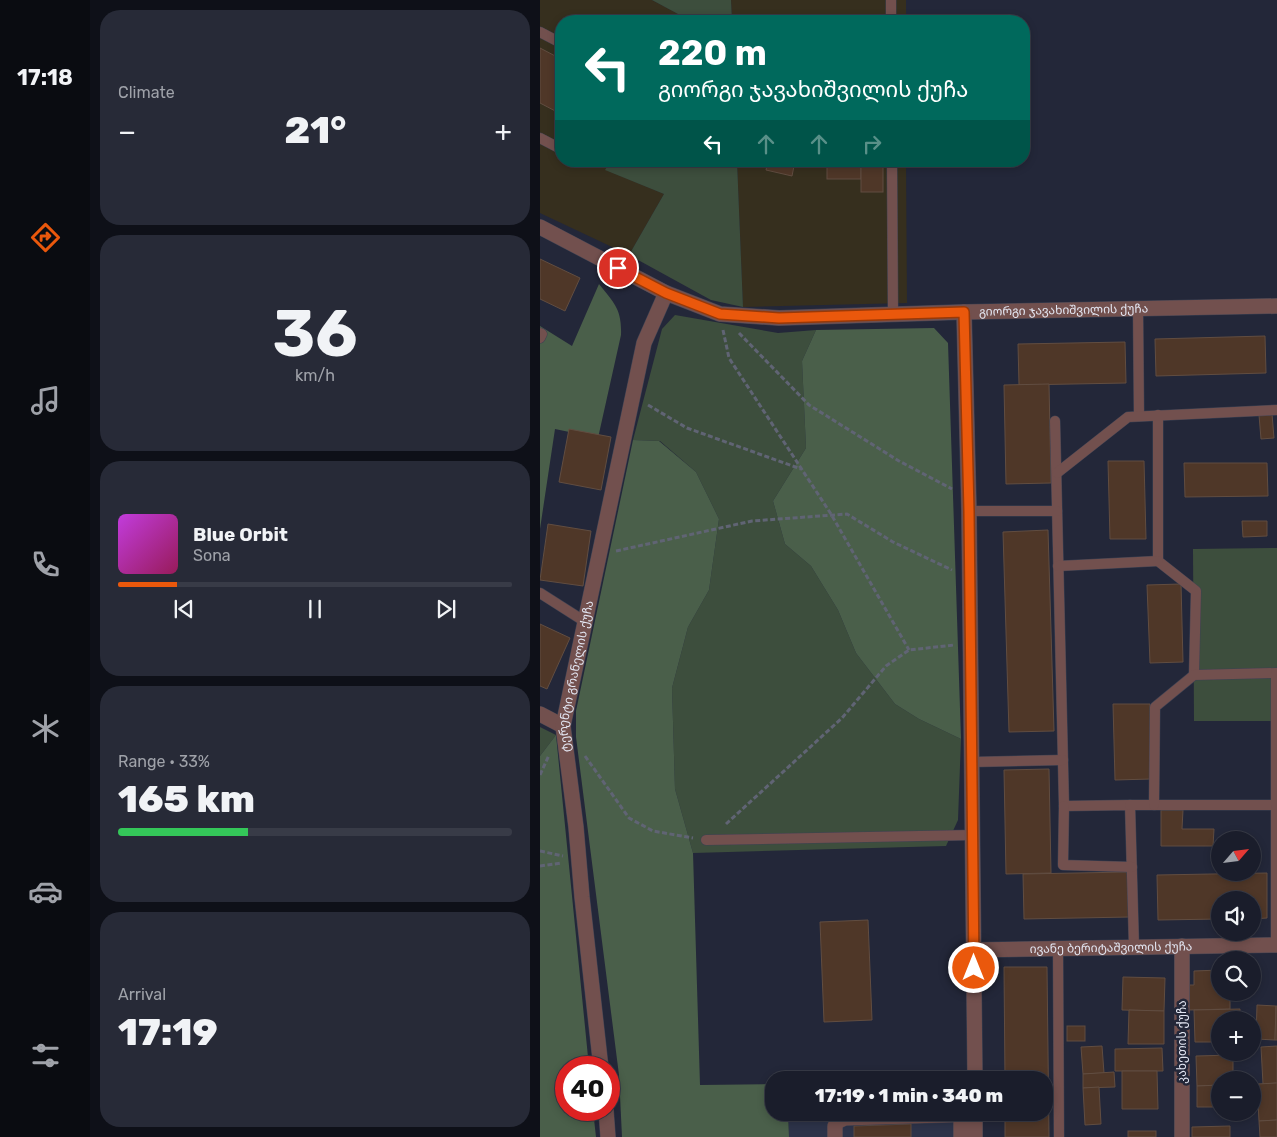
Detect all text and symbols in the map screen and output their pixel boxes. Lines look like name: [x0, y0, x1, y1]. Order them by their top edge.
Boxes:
text: 220 m: [658, 32, 767, 74]
icon: left: [575, 35, 640, 100]
text: 17:18: [17, 64, 73, 91]
text: გიორგი ჯავახიშვილის ქუჩა: [658, 76, 968, 103]
text: Climate: [118, 83, 175, 102]
text: 21°: [285, 107, 346, 153]
text: −: [118, 115, 136, 148]
text: +: [495, 115, 512, 148]
icon: left: [699, 130, 727, 158]
icon: ahead: [752, 130, 780, 158]
icon: ahead: [805, 130, 833, 158]
icon: right: [858, 130, 886, 158]
icon: directions: [28, 220, 63, 255]
pin: [597, 247, 639, 289]
icon: arrive: [604, 254, 632, 282]
text: 36: [272, 295, 358, 372]
street label: გიორგი ჯავახიშვილის ქუჩა: [979, 301, 1148, 319]
text: km/h: [295, 366, 335, 385]
icon: music: [28, 383, 63, 418]
text: Blue Orbit: [193, 523, 288, 546]
text: Sona: [193, 546, 231, 565]
icon: phone: [28, 547, 63, 582]
icon: previous: [170, 595, 198, 623]
icon: pause: [301, 595, 329, 623]
icon: next: [432, 595, 460, 623]
street label: ტერენტი გრანელის ქუჩა: [556, 599, 596, 753]
icon: climate: [28, 711, 63, 746]
text: Range · 33%: [118, 752, 210, 771]
text: 165 km: [118, 776, 255, 822]
north arrow: [1211, 831, 1261, 881]
map controls: [1211, 831, 1261, 1121]
icon: car: [28, 874, 63, 909]
button: sound: [1211, 891, 1261, 941]
street label: ივანე ბერიტაშვილის ქუჩა: [1029, 939, 1192, 956]
position arrow: [947, 941, 999, 993]
button: search: [1211, 951, 1261, 1001]
text: Arrival: [118, 985, 166, 1004]
street label: კახეთის ქუჩა: [1175, 1000, 1189, 1084]
text: 17:19: [118, 1009, 218, 1055]
button: +: [1211, 1011, 1261, 1061]
icon: filters: [28, 1038, 63, 1073]
speed limit sign: 40: [555, 1056, 620, 1121]
button: −: [1211, 1071, 1261, 1121]
text: 17:19 · 1 min · 340 m: [815, 1084, 1003, 1107]

